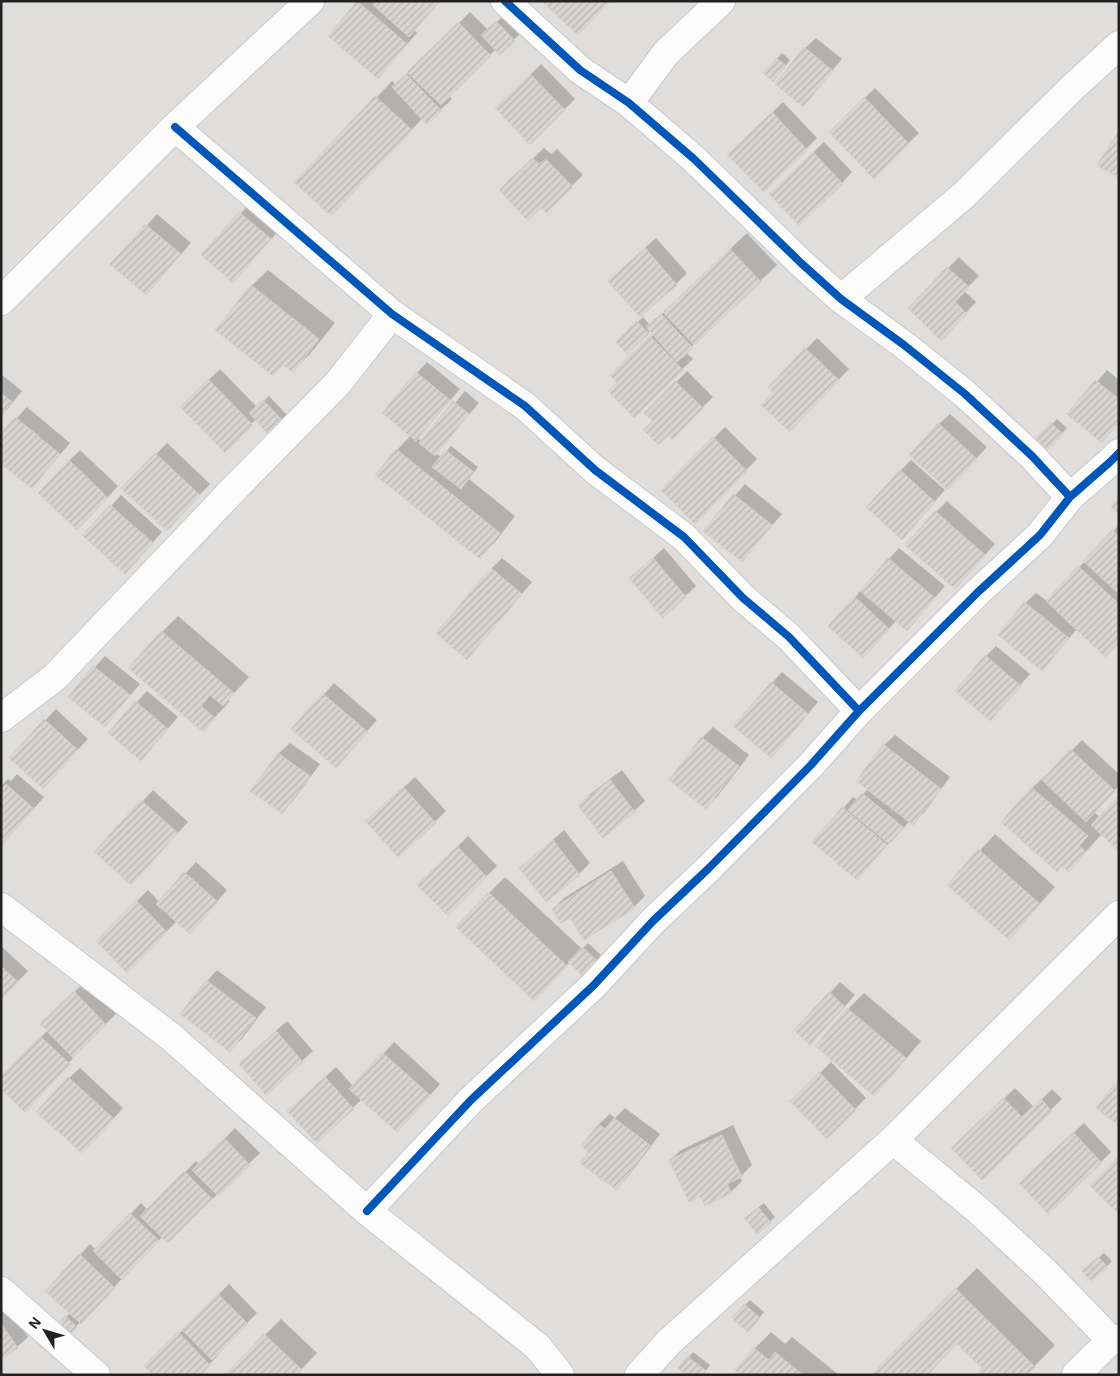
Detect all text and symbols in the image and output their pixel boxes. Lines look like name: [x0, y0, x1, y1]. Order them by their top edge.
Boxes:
north arrow: [20, 1306, 70, 1356]
text: N: [25, 1314, 44, 1332]

